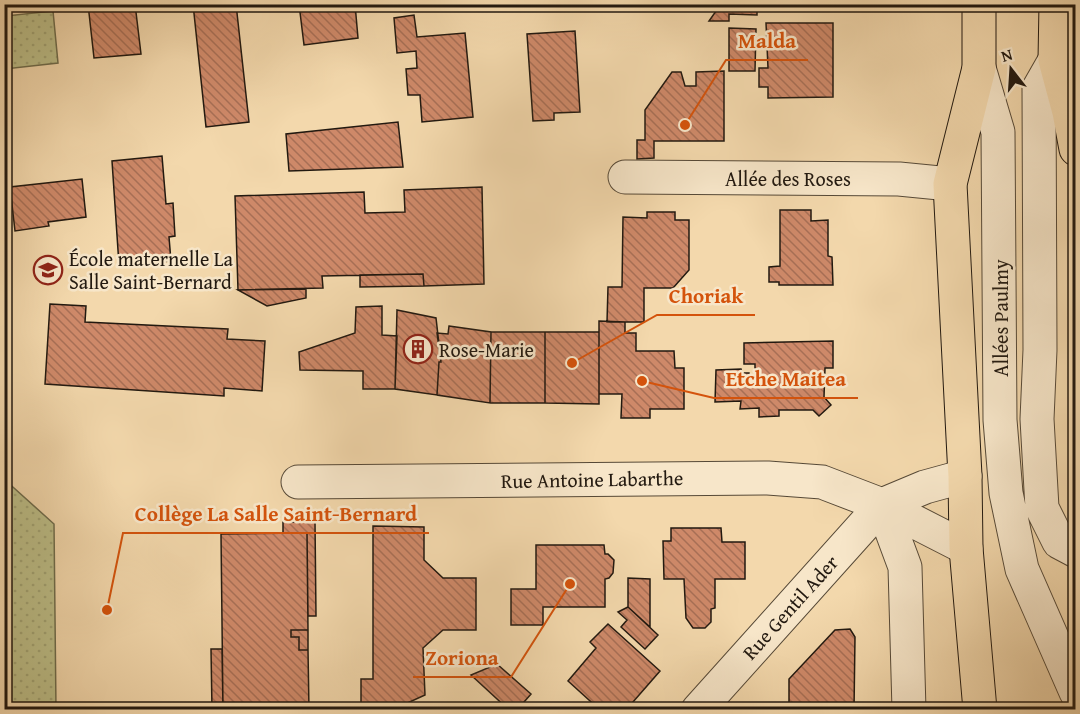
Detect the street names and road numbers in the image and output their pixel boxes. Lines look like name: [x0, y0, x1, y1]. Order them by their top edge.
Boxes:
street label: Allée des Roses: [725, 164, 851, 193]
street label: Allées Paulmy: [986, 259, 1015, 377]
street label: Rue Antoine Labarthe: [501, 463, 683, 495]
street label: Rue Gentil Ader: [735, 548, 845, 666]

